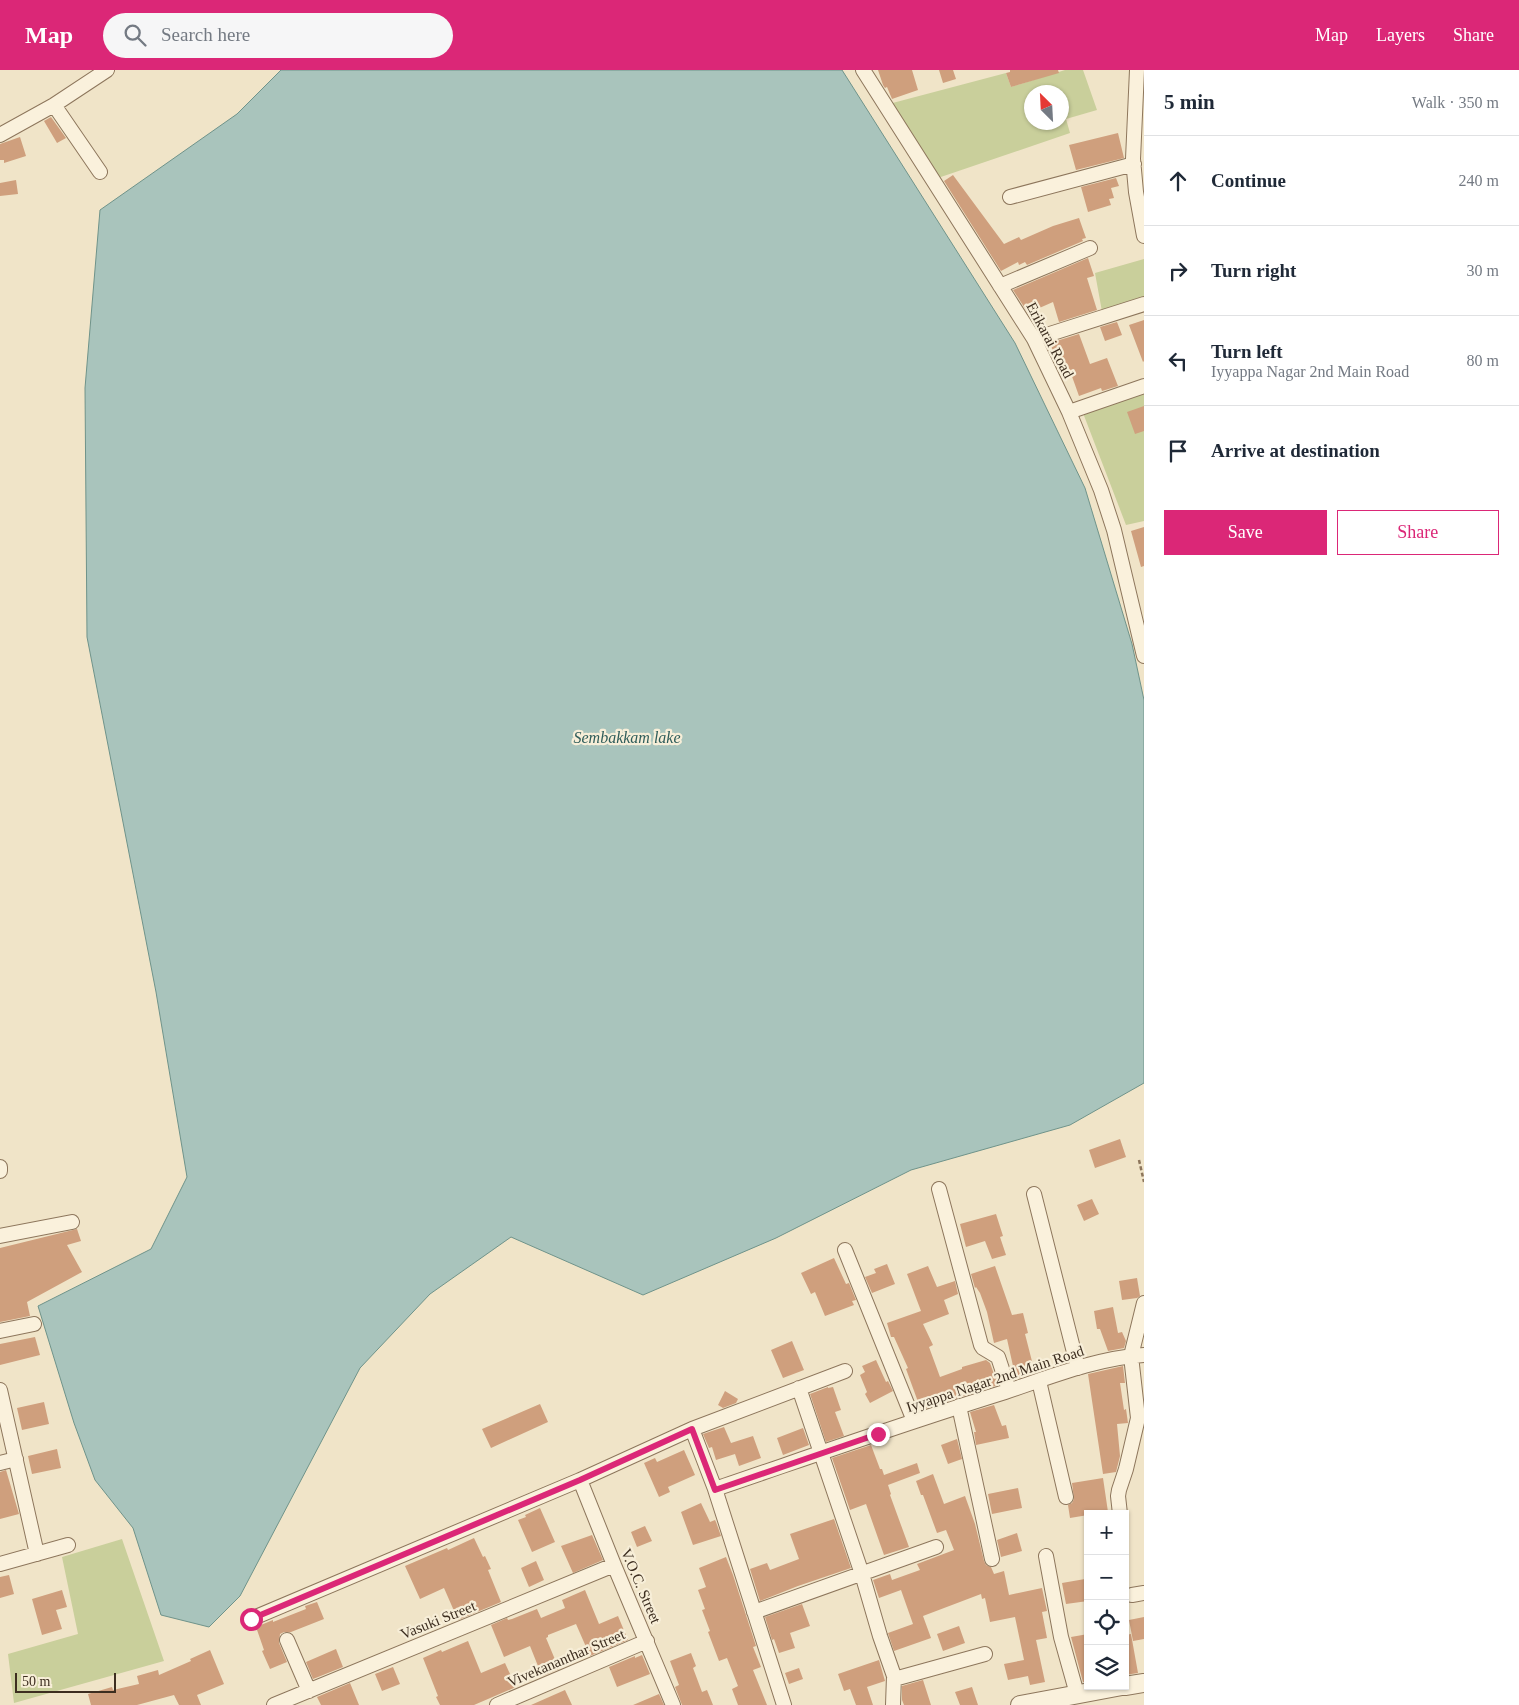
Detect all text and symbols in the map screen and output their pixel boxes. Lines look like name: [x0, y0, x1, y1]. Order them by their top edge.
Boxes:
search box: [103, 13, 453, 58]
icon: search: [121, 21, 149, 49]
text: Map: [25, 22, 73, 48]
text: Search here: [161, 24, 250, 45]
text: Map: [1315, 25, 1348, 45]
text: Layers: [1376, 25, 1425, 45]
text: Share: [1453, 25, 1494, 45]
north arrow: [1024, 85, 1069, 130]
text: 5 min: [1164, 90, 1215, 114]
text: Walk · 350 m: [1412, 94, 1499, 111]
icon: ahead: [1164, 167, 1192, 195]
text: Continue: [1211, 170, 1286, 191]
text: 240 m: [1459, 172, 1499, 189]
icon: right: [1164, 257, 1192, 285]
text: Turn right: [1211, 260, 1296, 281]
text: 30 m: [1467, 262, 1499, 279]
street label: Erikarai Road: [1023, 299, 1077, 381]
text: Turn left: [1211, 341, 1283, 362]
icon: left: [1164, 347, 1192, 375]
text: 80 m: [1467, 352, 1499, 369]
text: Iyyappa Nagar 2nd Main Road: [1211, 363, 1409, 380]
icon: arrive: [1164, 437, 1192, 465]
text: Arrive at destination: [1211, 440, 1380, 461]
button: Save: [1164, 510, 1327, 555]
button: Share: [1337, 510, 1499, 555]
water label: Sembakkam lake: [573, 729, 681, 746]
street label: Iyyappa Nagar 2nd Main Road: [904, 1343, 1086, 1415]
route end: [867, 1423, 890, 1446]
map controls: [1084, 1510, 1129, 1690]
button: +: [1084, 1510, 1129, 1555]
street label: V.O.C. Street: [618, 1546, 664, 1627]
button: −: [1084, 1555, 1129, 1600]
street label: Vasuki Street: [398, 1597, 479, 1642]
button: locate: [1084, 1600, 1129, 1645]
route start: [240, 1608, 263, 1631]
street label: Vivekananthar Street: [505, 1626, 628, 1690]
button: layers: [1084, 1645, 1129, 1690]
scale bar: [15, 1670, 116, 1693]
text: 50 m: [22, 1674, 50, 1689]

